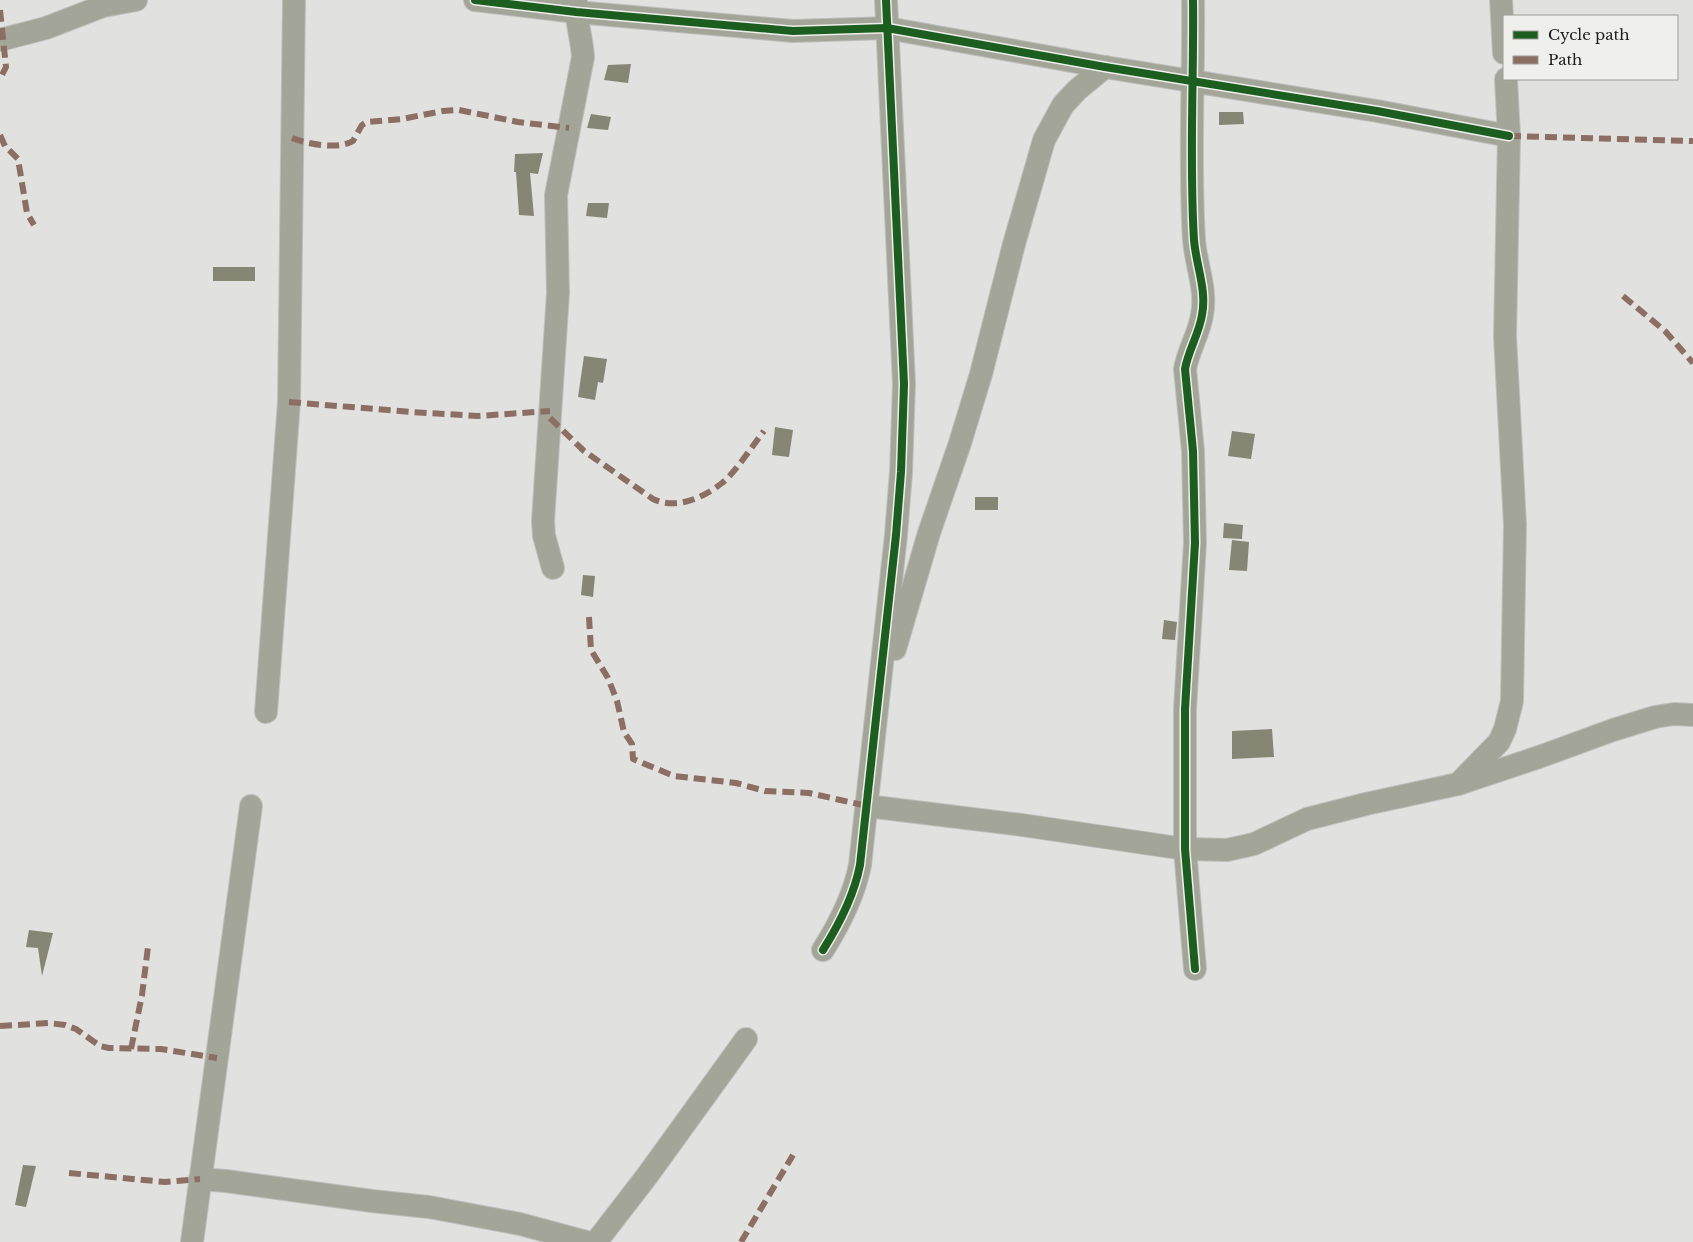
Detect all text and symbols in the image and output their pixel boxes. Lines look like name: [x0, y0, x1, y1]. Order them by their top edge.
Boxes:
legend: [1503, 15, 1678, 80]
text: Cycle path: [1548, 25, 1630, 44]
text: Path: [1548, 50, 1582, 69]

